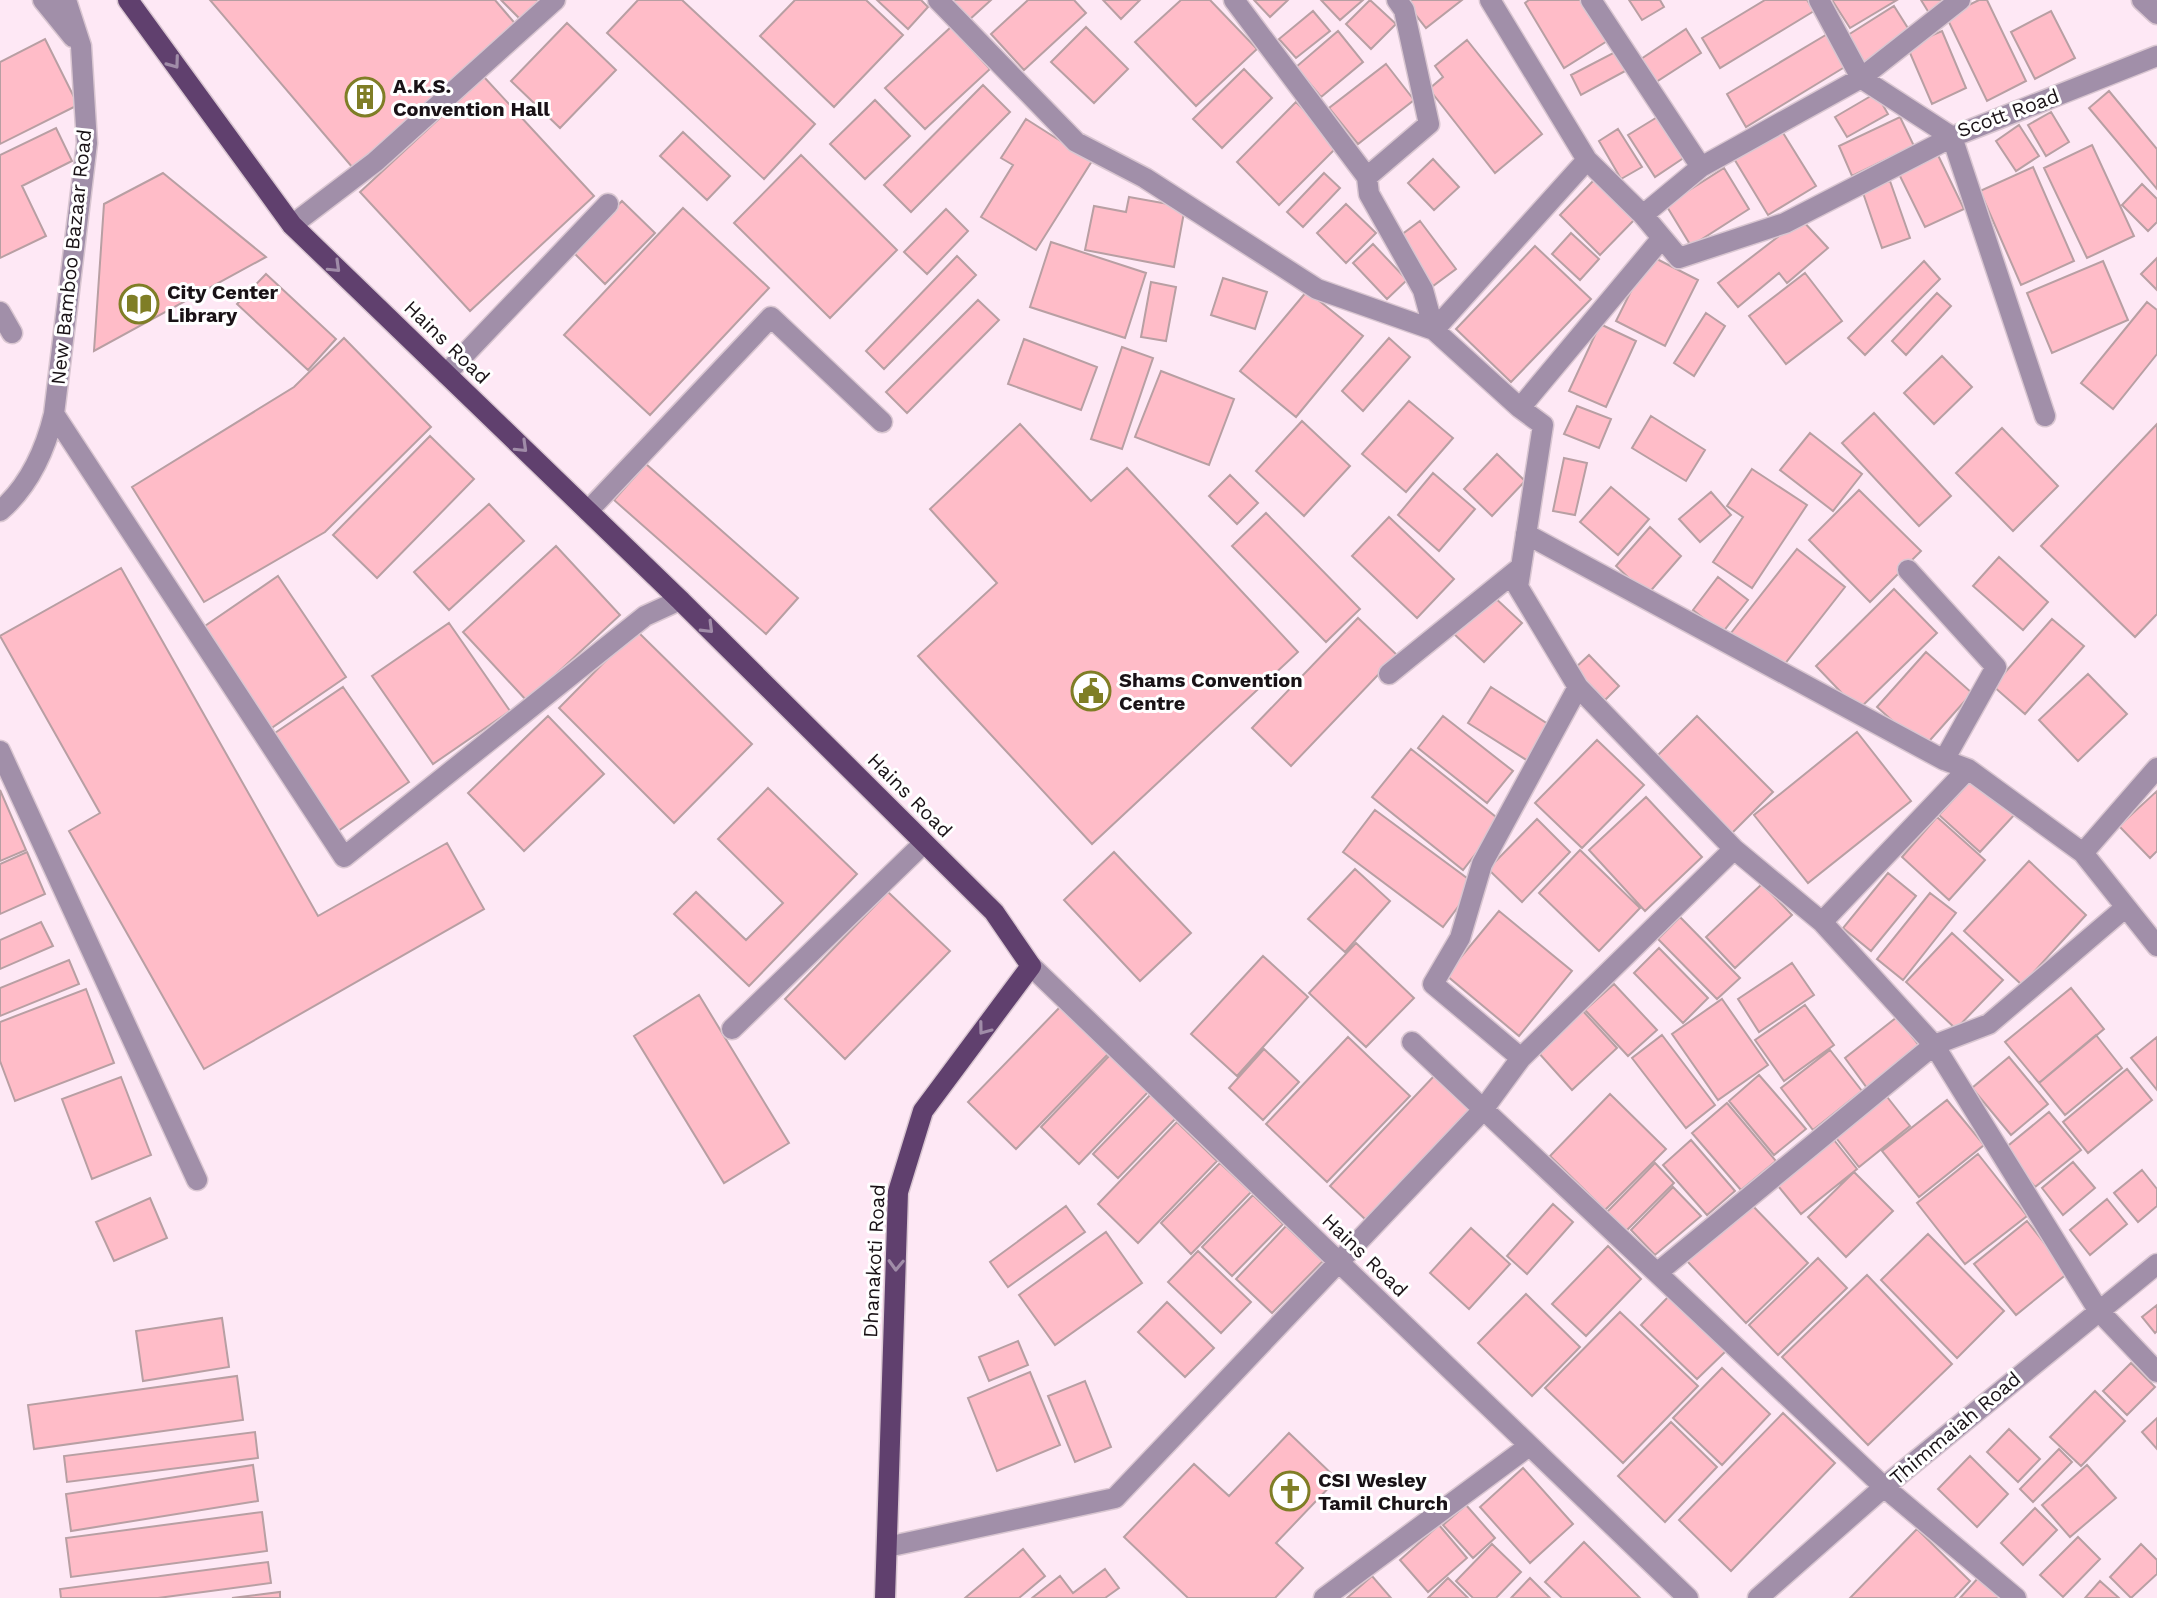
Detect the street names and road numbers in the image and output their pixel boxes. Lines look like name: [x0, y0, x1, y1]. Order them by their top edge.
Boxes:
street label: Scott Road: [1954, 83, 2062, 143]
street label: New Bamboo Bazaar Road: [46, 128, 96, 386]
street label: Hains Road: [399, 295, 495, 389]
street label: Hains Road: [863, 748, 957, 842]
street label: Dhanakoti Road: [858, 1184, 890, 1338]
street label: Hains Road: [1317, 1208, 1413, 1302]
street label: Thimmaiah Road: [1885, 1366, 2025, 1490]

